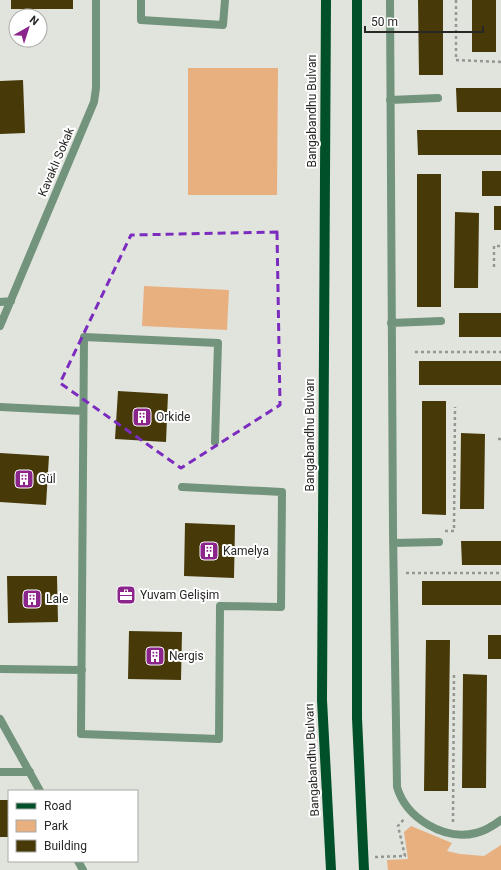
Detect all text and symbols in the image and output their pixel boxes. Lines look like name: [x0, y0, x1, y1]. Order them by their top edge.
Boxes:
north arrow: [8, 8, 48, 48]
scale bar: [365, 8, 483, 34]
text: N: [27, 13, 41, 28]
text: 50 m: [371, 15, 398, 29]
street label: Bangabandhu Bulvarı: [305, 54, 319, 168]
street label: Kavaklı Sokak: [35, 124, 77, 199]
street label: Bangabandhu Bulvarı: [303, 378, 317, 492]
building icon: Orkide: [131, 406, 153, 428]
place label: Orkide: [156, 410, 190, 424]
building icon: Gül: [13, 468, 35, 490]
place label: Gül: [38, 472, 56, 486]
building icon: Kamelya: [198, 540, 220, 562]
place label: Kamelya: [223, 544, 269, 558]
office icon: Yuvam Gelişim: [115, 584, 137, 606]
building icon: Lale: [21, 588, 43, 610]
place label: Yuvam Gelişim: [140, 588, 219, 602]
place label: Lale: [46, 592, 68, 606]
building icon: Nergis: [144, 645, 166, 667]
place label: Nergis: [169, 649, 204, 663]
street label: Bangabandhu Bulvarı: [302, 703, 322, 817]
legend: [8, 790, 138, 862]
text: Road: [44, 799, 72, 813]
text: Park: [44, 819, 69, 833]
text: Building: [44, 839, 87, 853]

